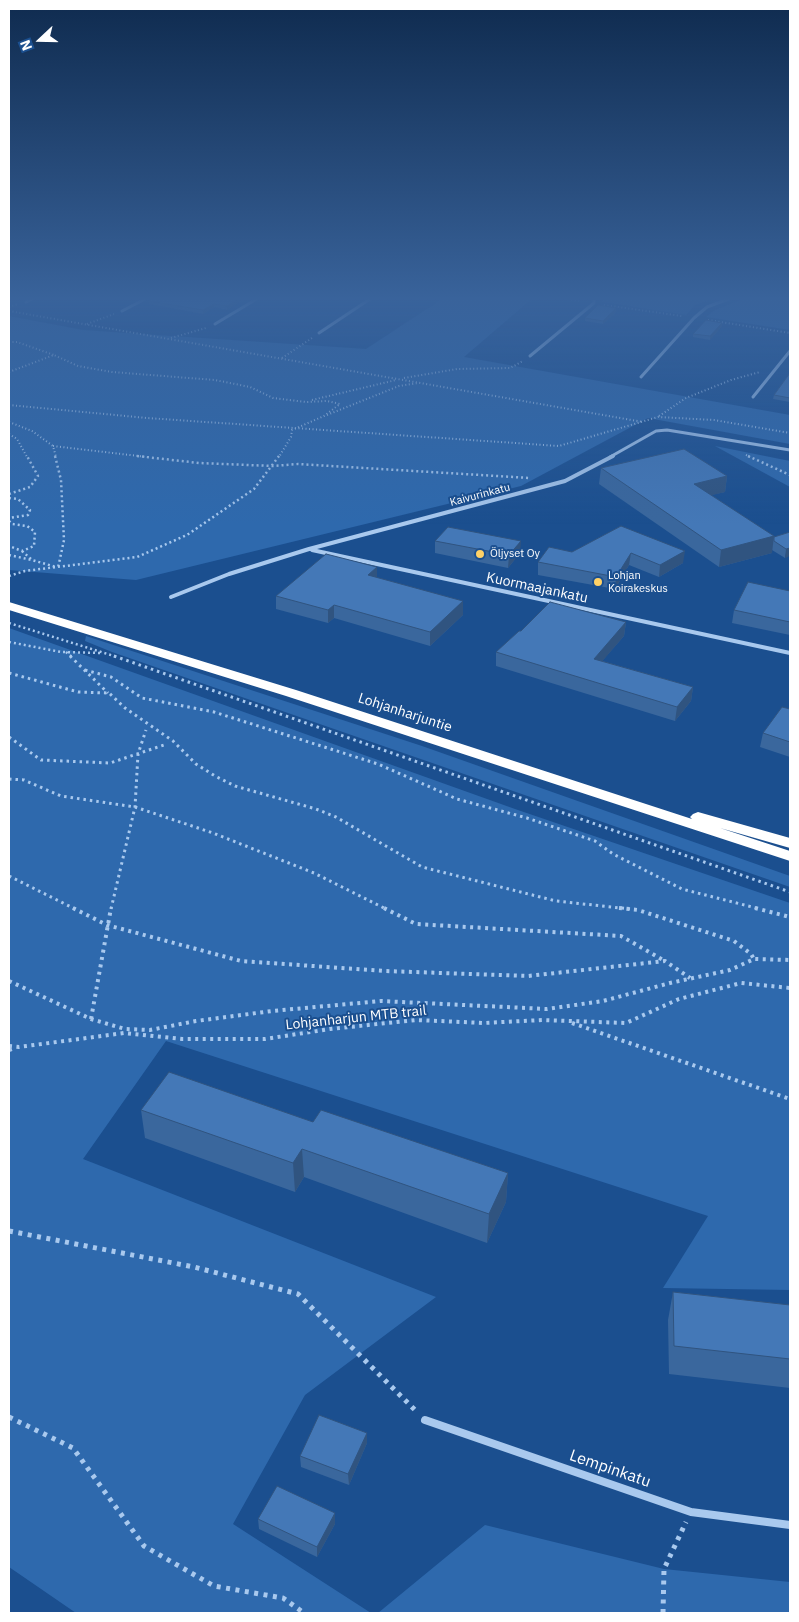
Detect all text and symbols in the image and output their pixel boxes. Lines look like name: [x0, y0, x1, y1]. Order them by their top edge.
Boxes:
north arrow: [15, 15, 65, 65]
text: N: [16, 37, 36, 53]
street label: Kaivurinkatu: [448, 481, 512, 509]
place label: Öljyset Oy: [490, 547, 540, 561]
marker: Öljyset Oy: [474, 548, 486, 560]
street label: Kuormaajankatu: [485, 569, 589, 607]
place label: Lohjan Koirakeskus: [608, 569, 668, 595]
marker: Lohjan Koirakeskus: [592, 576, 604, 588]
street label: Lohjanharjuntie: [356, 690, 454, 736]
street label: Lohjanharjun MTB trail: [285, 1002, 427, 1034]
street label: Lempinkatu: [567, 1446, 653, 1492]

